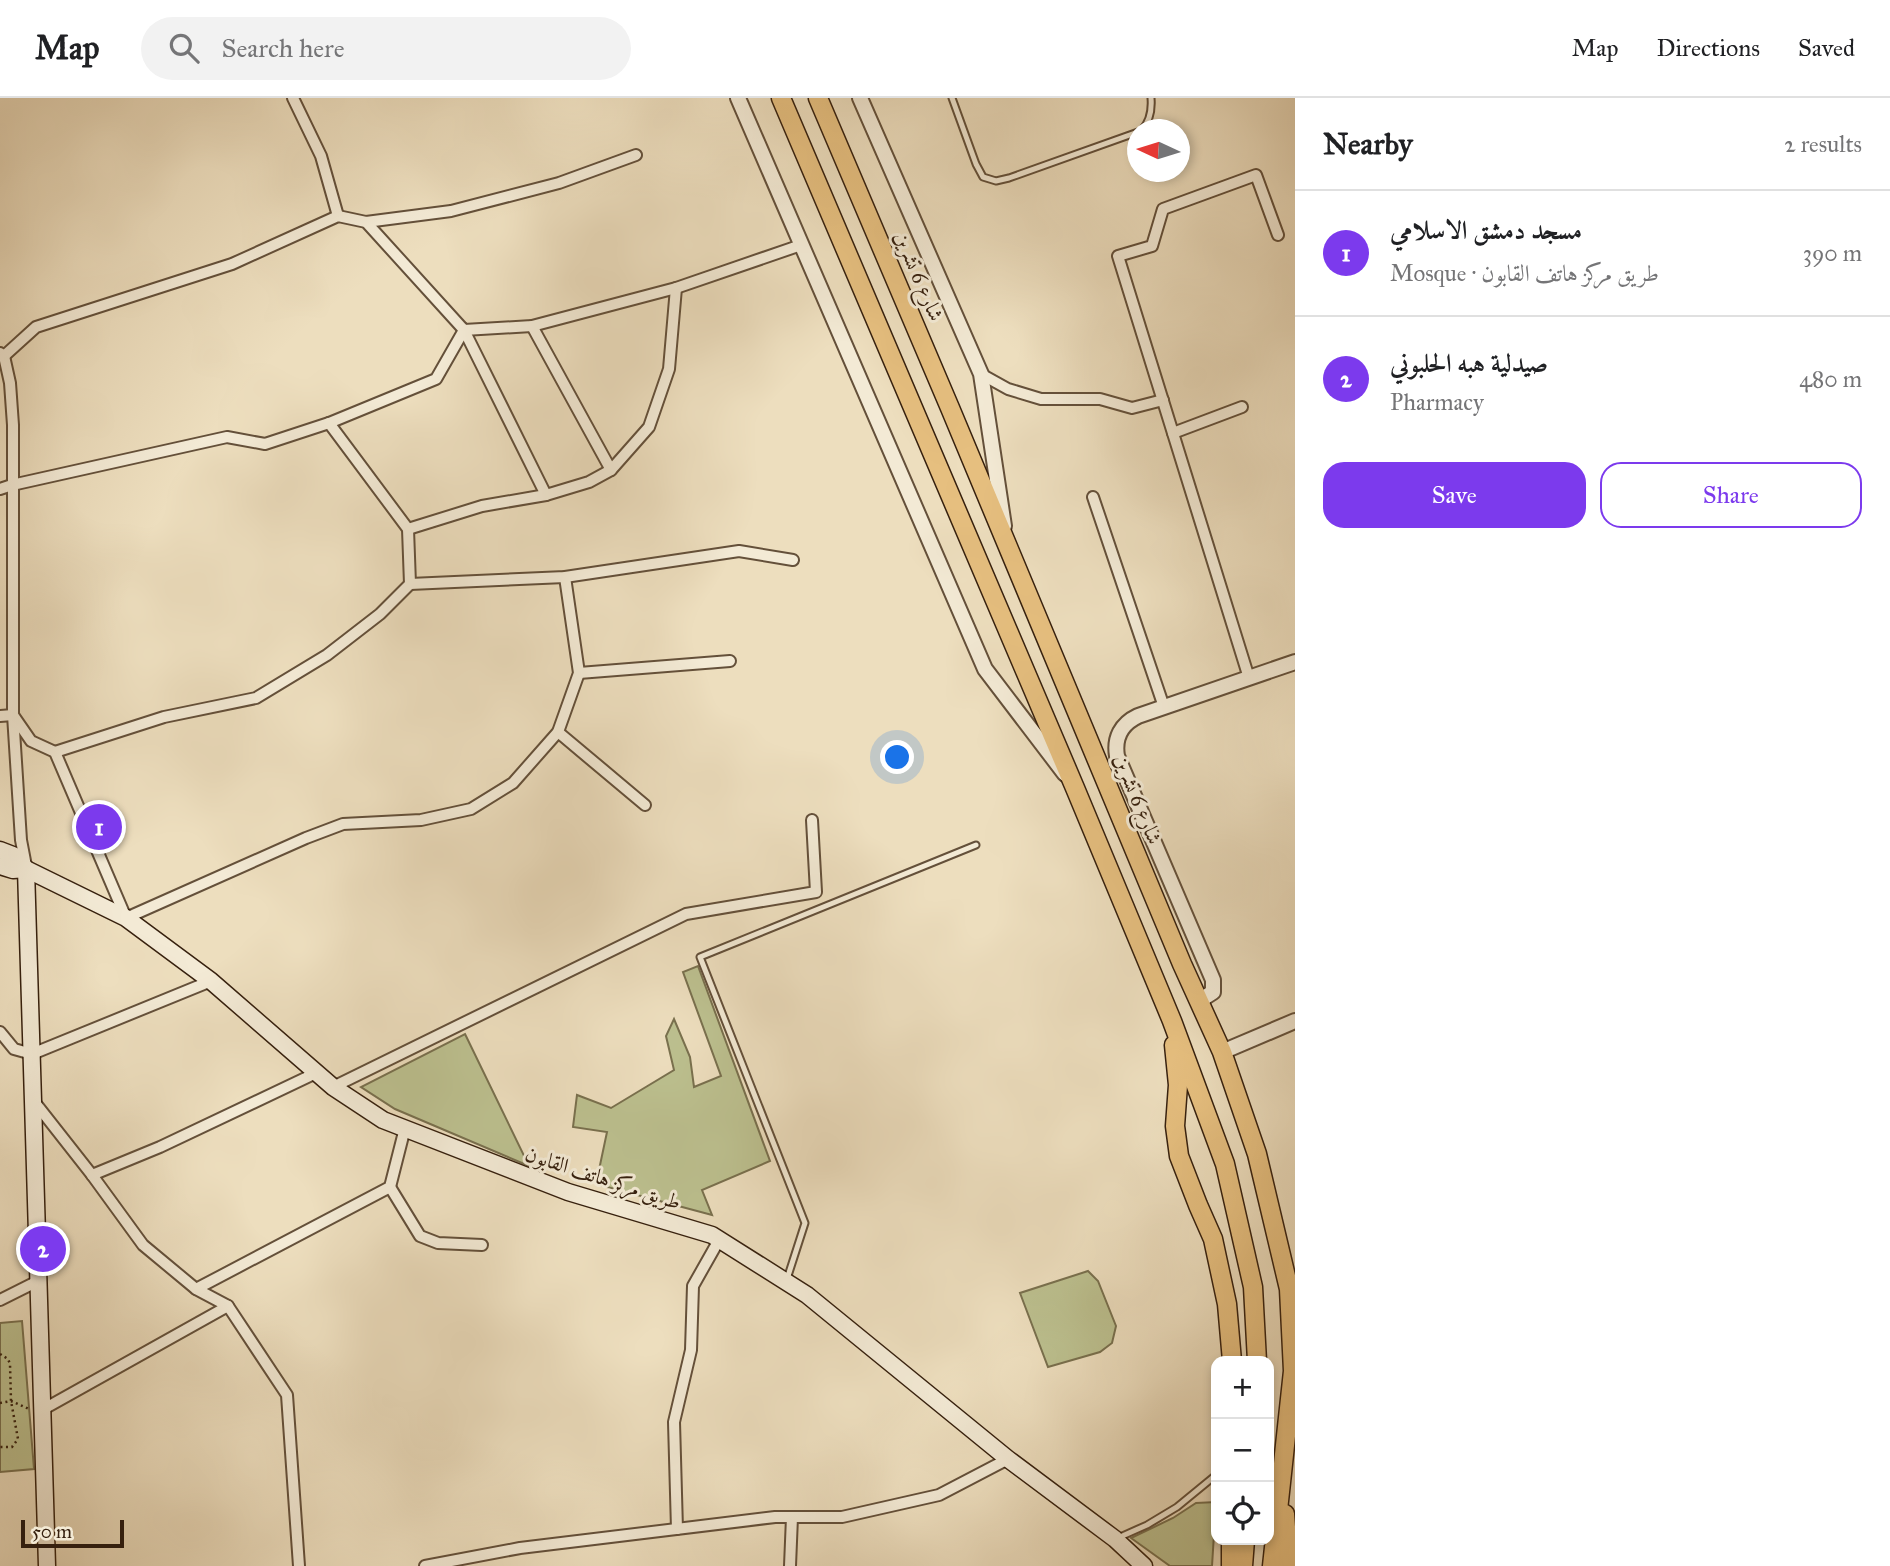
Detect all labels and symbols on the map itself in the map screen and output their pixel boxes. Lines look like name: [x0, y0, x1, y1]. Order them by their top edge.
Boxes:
north arrow: [1127, 119, 1190, 182]
street label: شارع 6 تشرين: [884, 227, 950, 327]
your location: [880, 740, 914, 774]
street label: شارع 6 تشرين: [1103, 750, 1168, 850]
pin: 1: [76, 801, 122, 853]
street label: طريق مركز هاتف القابون: [521, 1141, 684, 1217]
pin: 2: [20, 1223, 66, 1275]
scale bar: [21, 1517, 124, 1549]

